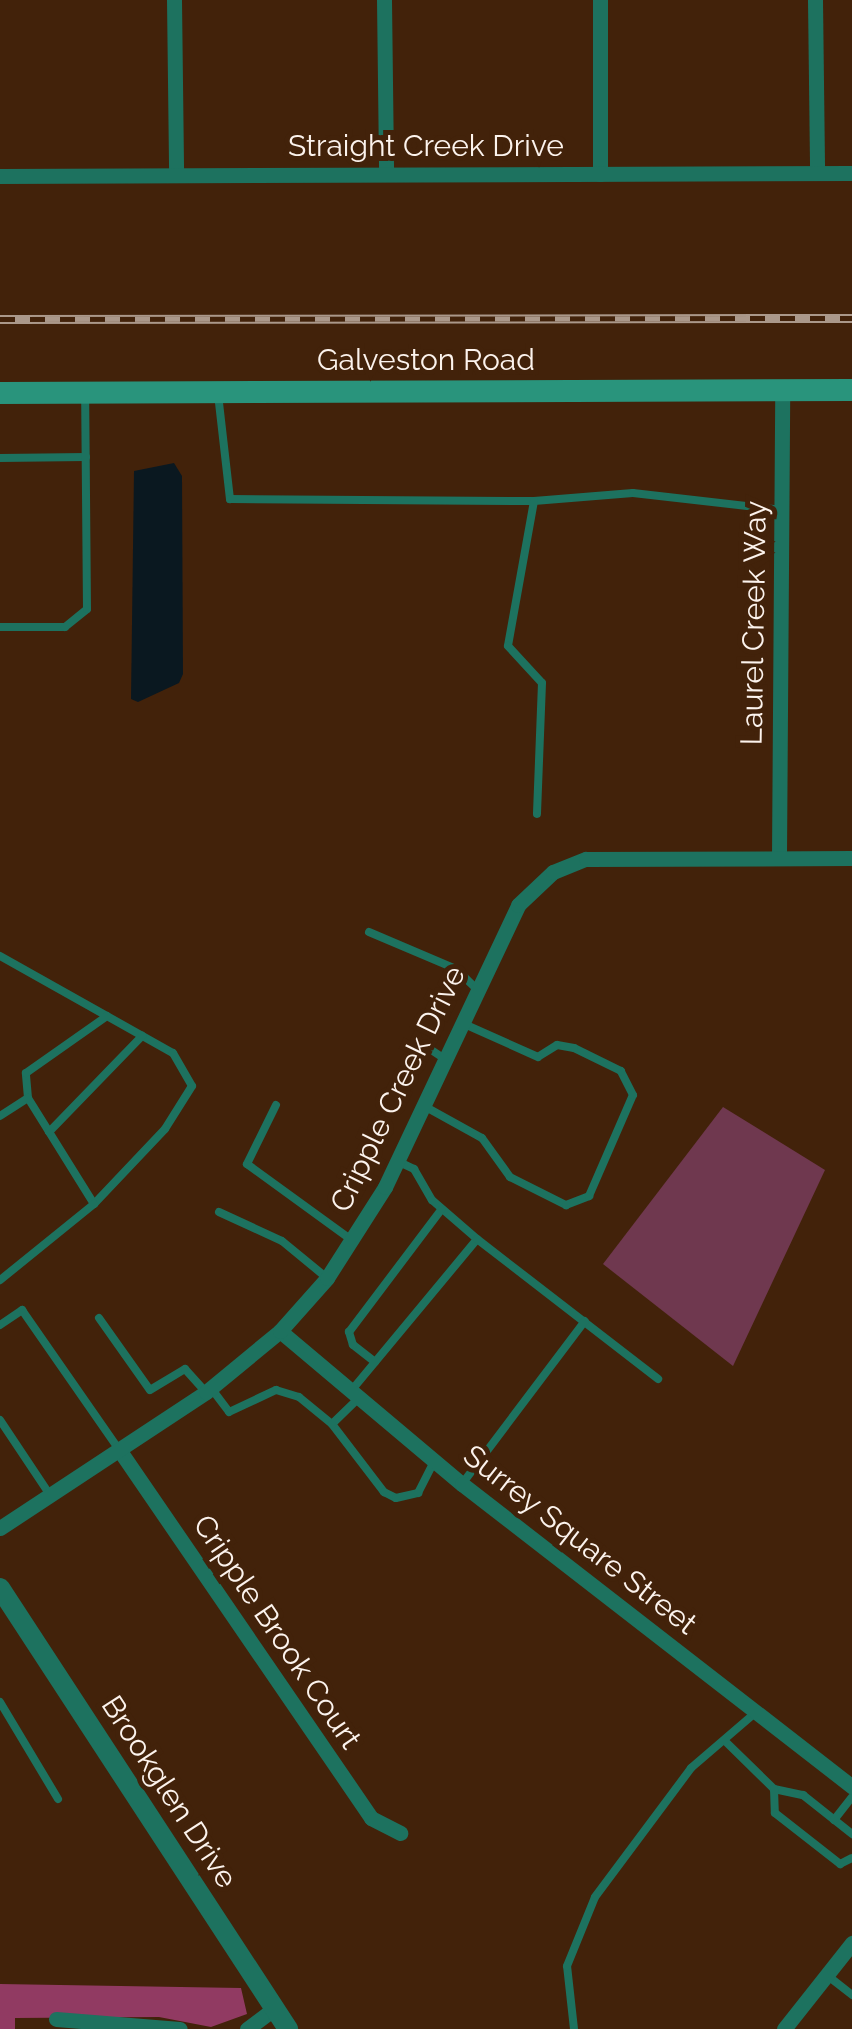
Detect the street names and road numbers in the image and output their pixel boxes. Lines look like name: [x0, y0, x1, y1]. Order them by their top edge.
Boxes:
street label: Straight Creek Drive: [288, 128, 564, 164]
street label: Galveston Road: [317, 342, 535, 378]
street label: Laurel Creek Way: [734, 499, 774, 747]
street label: Cripple Creek Drive: [323, 960, 473, 1218]
street label: Surrey Square Street: [456, 1437, 704, 1643]
street label: Cripple Brook Court: [185, 1508, 369, 1756]
street label: Brookglen Drive: [93, 1689, 245, 1895]

